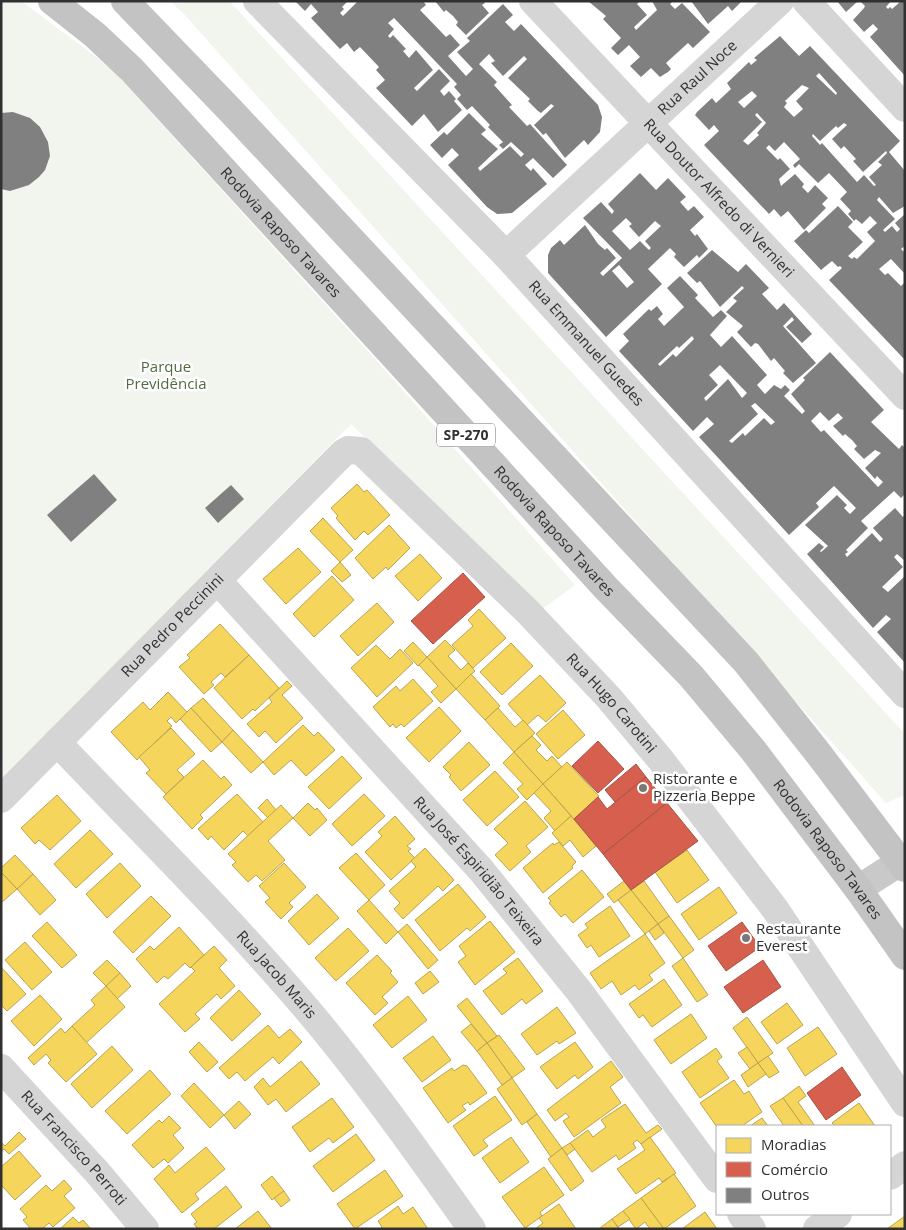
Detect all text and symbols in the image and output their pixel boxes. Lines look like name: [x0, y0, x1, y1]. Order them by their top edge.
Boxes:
street label: Rua Raul Noce: [653, 35, 741, 119]
street label: Rua Doutor Alfredo di Vernieri: [640, 114, 799, 281]
street label: Rodovia Raposo Tavares: [217, 162, 346, 301]
street label: Rua Emmanuel Guedes: [525, 276, 649, 410]
park label: Parque Previdência: [126, 356, 206, 393]
road number: SP-270: [437, 424, 495, 446]
street label: Rodovia Raposo Tavares: [490, 461, 620, 600]
street label: Rua Pedro Peccinini: [116, 569, 227, 681]
street label: Rua Hugo Carotini: [563, 648, 662, 757]
place label: Ristorante e Pizzeria Beppe: [653, 768, 755, 805]
street label: Rodovia Raposo Tavares: [769, 775, 887, 923]
marker: Ristorante e Pizzeria Beppe: [637, 782, 649, 794]
street label: Rua José Espiridião Teixeira: [410, 791, 549, 949]
place label: Restaurante Everest: [756, 918, 841, 955]
street label: Rua Jacob Maris: [233, 926, 322, 1022]
marker: Restaurante Everest: [740, 932, 752, 944]
street label: Rua Francisco Perroti: [17, 1085, 132, 1209]
legend: [716, 1125, 891, 1215]
text: Moradias: [761, 1134, 826, 1154]
text: Comércio: [761, 1159, 828, 1179]
text: Outros: [761, 1184, 810, 1204]

